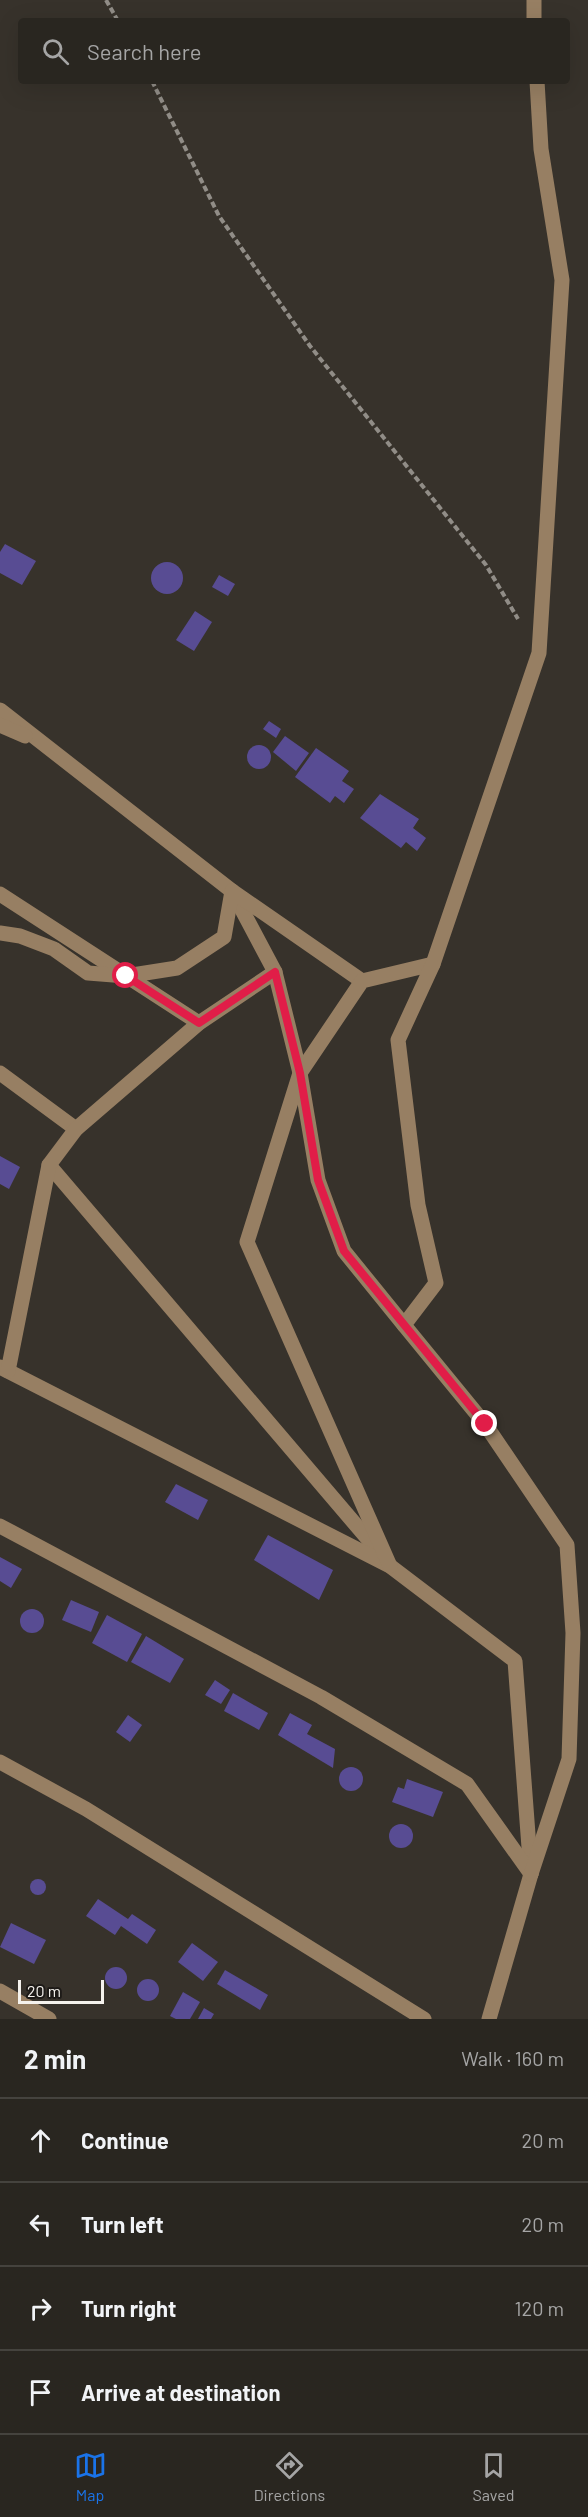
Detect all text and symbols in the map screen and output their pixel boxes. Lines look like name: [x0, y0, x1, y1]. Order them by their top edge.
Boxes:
search box: [18, 18, 570, 84]
icon: search: [39, 35, 72, 68]
text: Search here: [87, 38, 201, 64]
route start: [112, 962, 138, 988]
route end: [471, 1410, 497, 1436]
scale bar: [18, 1977, 104, 2004]
text: 20 m: [27, 1981, 61, 2000]
text: 2 min: [24, 2043, 86, 2074]
text: Walk · 160 m: [461, 2046, 564, 2070]
icon: ahead: [24, 2124, 57, 2157]
text: Continue: [81, 2127, 169, 2153]
text: 20 m: [521, 2128, 564, 2152]
icon: left: [24, 2208, 57, 2241]
text: Turn left: [81, 2211, 164, 2237]
text: 20 m: [521, 2212, 564, 2236]
icon: right: [24, 2292, 57, 2325]
text: Turn right: [81, 2295, 176, 2321]
text: 120 m: [514, 2296, 564, 2320]
icon: arrive: [24, 2376, 57, 2409]
text: Arrive at destination: [81, 2379, 280, 2405]
tab: Map: [74, 2449, 107, 2504]
tab: Directions: [254, 2449, 325, 2504]
tab: Saved: [472, 2449, 514, 2504]

